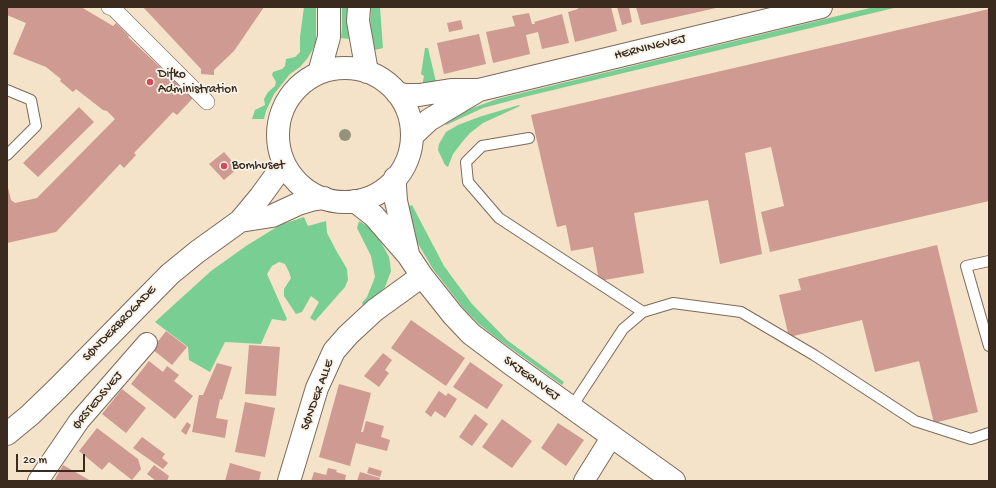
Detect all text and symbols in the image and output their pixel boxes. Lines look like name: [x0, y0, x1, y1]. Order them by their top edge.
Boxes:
street label: HERNINGVEJ: [613, 32, 687, 64]
place label: Difko Administration: [158, 67, 237, 98]
marker: Difko Administration: [145, 77, 155, 87]
place label: Bomhuset: [232, 158, 285, 174]
marker: Bomhuset: [219, 161, 229, 171]
street label: SØNDERBROGADE: [80, 283, 160, 365]
street label: SKJERNVEJ: [500, 353, 562, 405]
street label: SØNDER ALLE: [298, 358, 338, 432]
street label: ØRSTEDSVEJ: [69, 369, 127, 433]
scale bar: [18, 446, 87, 472]
text: 20 m: [23, 454, 47, 468]

